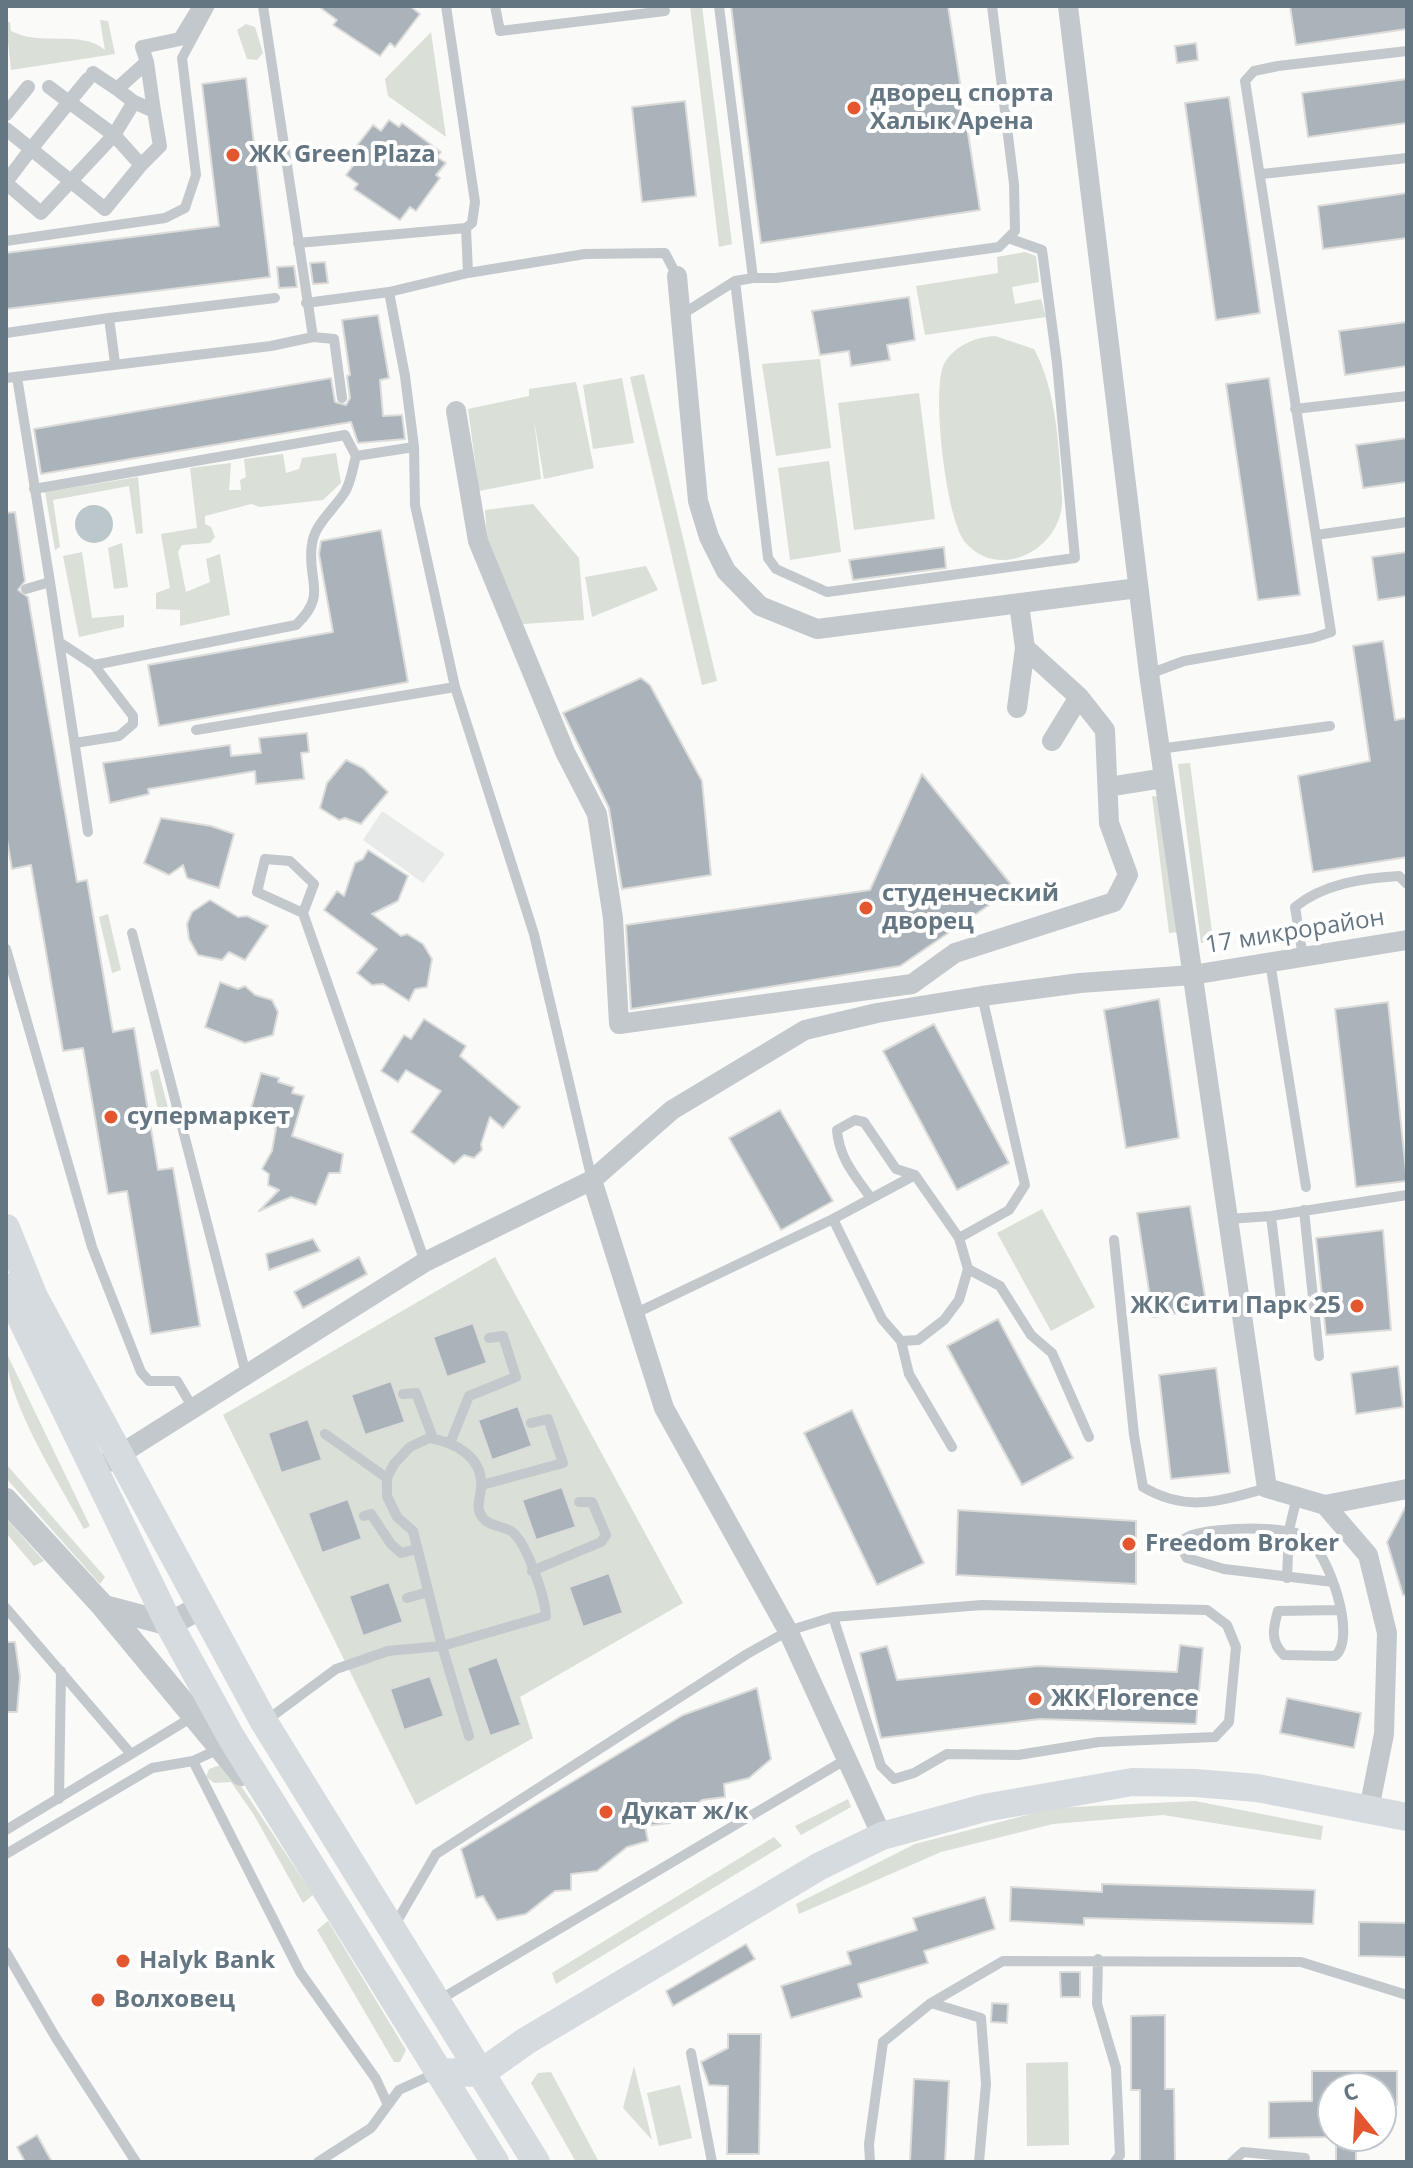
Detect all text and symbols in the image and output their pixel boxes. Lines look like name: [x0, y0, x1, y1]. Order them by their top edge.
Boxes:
place label: дворец спорта Халык Арена: [870, 80, 1054, 136]
marker: дворец спорта Халык Арена: [845, 99, 863, 117]
place label: ЖК Green Plaza: [249, 141, 436, 169]
marker: ЖК Green Plaza: [224, 146, 242, 164]
place label: студенческий дворец: [882, 880, 1059, 936]
marker: студенческий дворец: [857, 899, 875, 917]
street label: 17 микрорайон: [1203, 904, 1387, 960]
place label: супермаркет: [127, 1103, 290, 1131]
marker: супермаркет: [102, 1108, 120, 1126]
place label: ЖК Сити Парк 25: [1131, 1292, 1341, 1320]
marker: ЖК Сити Парк 25: [1348, 1297, 1366, 1315]
place label: Freedom Broker: [1145, 1530, 1339, 1558]
marker: Freedom Broker: [1120, 1535, 1138, 1553]
place label: ЖК Florence: [1051, 1685, 1199, 1713]
marker: ЖК Florence: [1026, 1690, 1044, 1708]
place label: Дукат ж/к: [622, 1798, 749, 1826]
marker: Дукат ж/к: [597, 1803, 615, 1821]
place label: Halyk Bank: [139, 1947, 275, 1975]
marker: Halyk Bank: [114, 1952, 132, 1970]
place label: Волховец: [114, 1986, 235, 2014]
marker: Волховец: [89, 1991, 107, 2009]
north arrow: [1317, 2072, 1397, 2152]
text: С: [1339, 2075, 1362, 2108]

